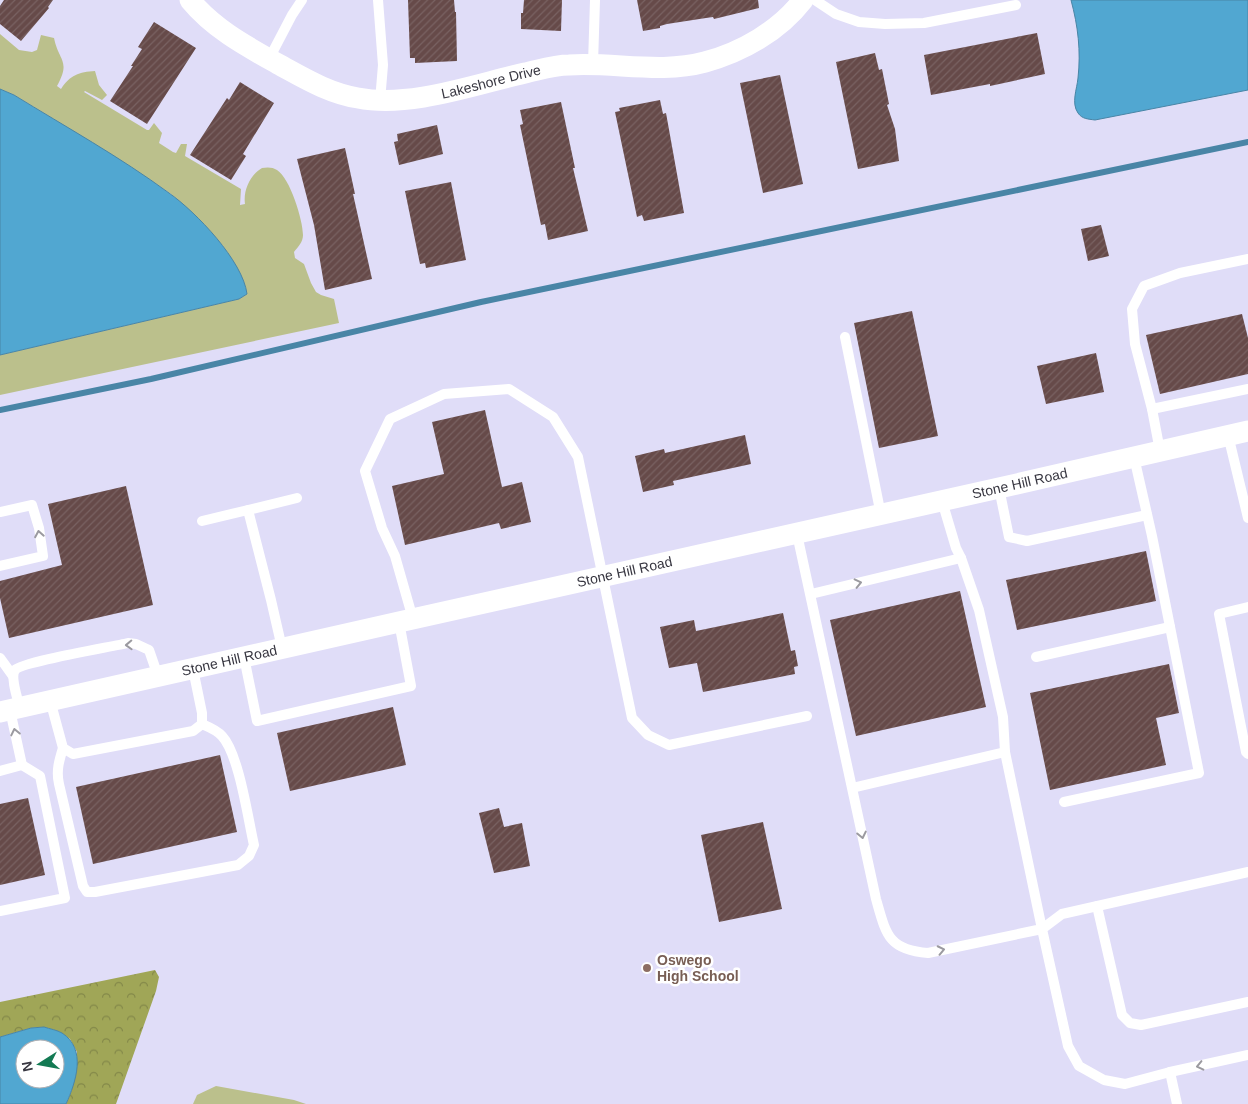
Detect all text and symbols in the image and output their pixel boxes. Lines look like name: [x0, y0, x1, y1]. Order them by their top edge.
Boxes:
street label: Lakeshore Drive: [440, 61, 543, 102]
street label: Stone Hill Road: [970, 465, 1069, 502]
one-way arrow: [35, 529, 45, 538]
street label: Stone Hill Road: [575, 553, 674, 590]
one-way arrow: [854, 578, 863, 589]
one-way arrow: [125, 639, 133, 650]
street label: Stone Hill Road: [180, 642, 279, 679]
one-way arrow: [10, 727, 21, 736]
one-way arrow: [856, 831, 867, 840]
one-way arrow: [937, 945, 946, 956]
place label: Oswego High School: [657, 952, 739, 984]
marker: Oswego High School: [641, 962, 653, 974]
north arrow: [15, 1039, 65, 1089]
text: N: [18, 1060, 36, 1073]
one-way arrow: [1196, 1060, 1205, 1071]

